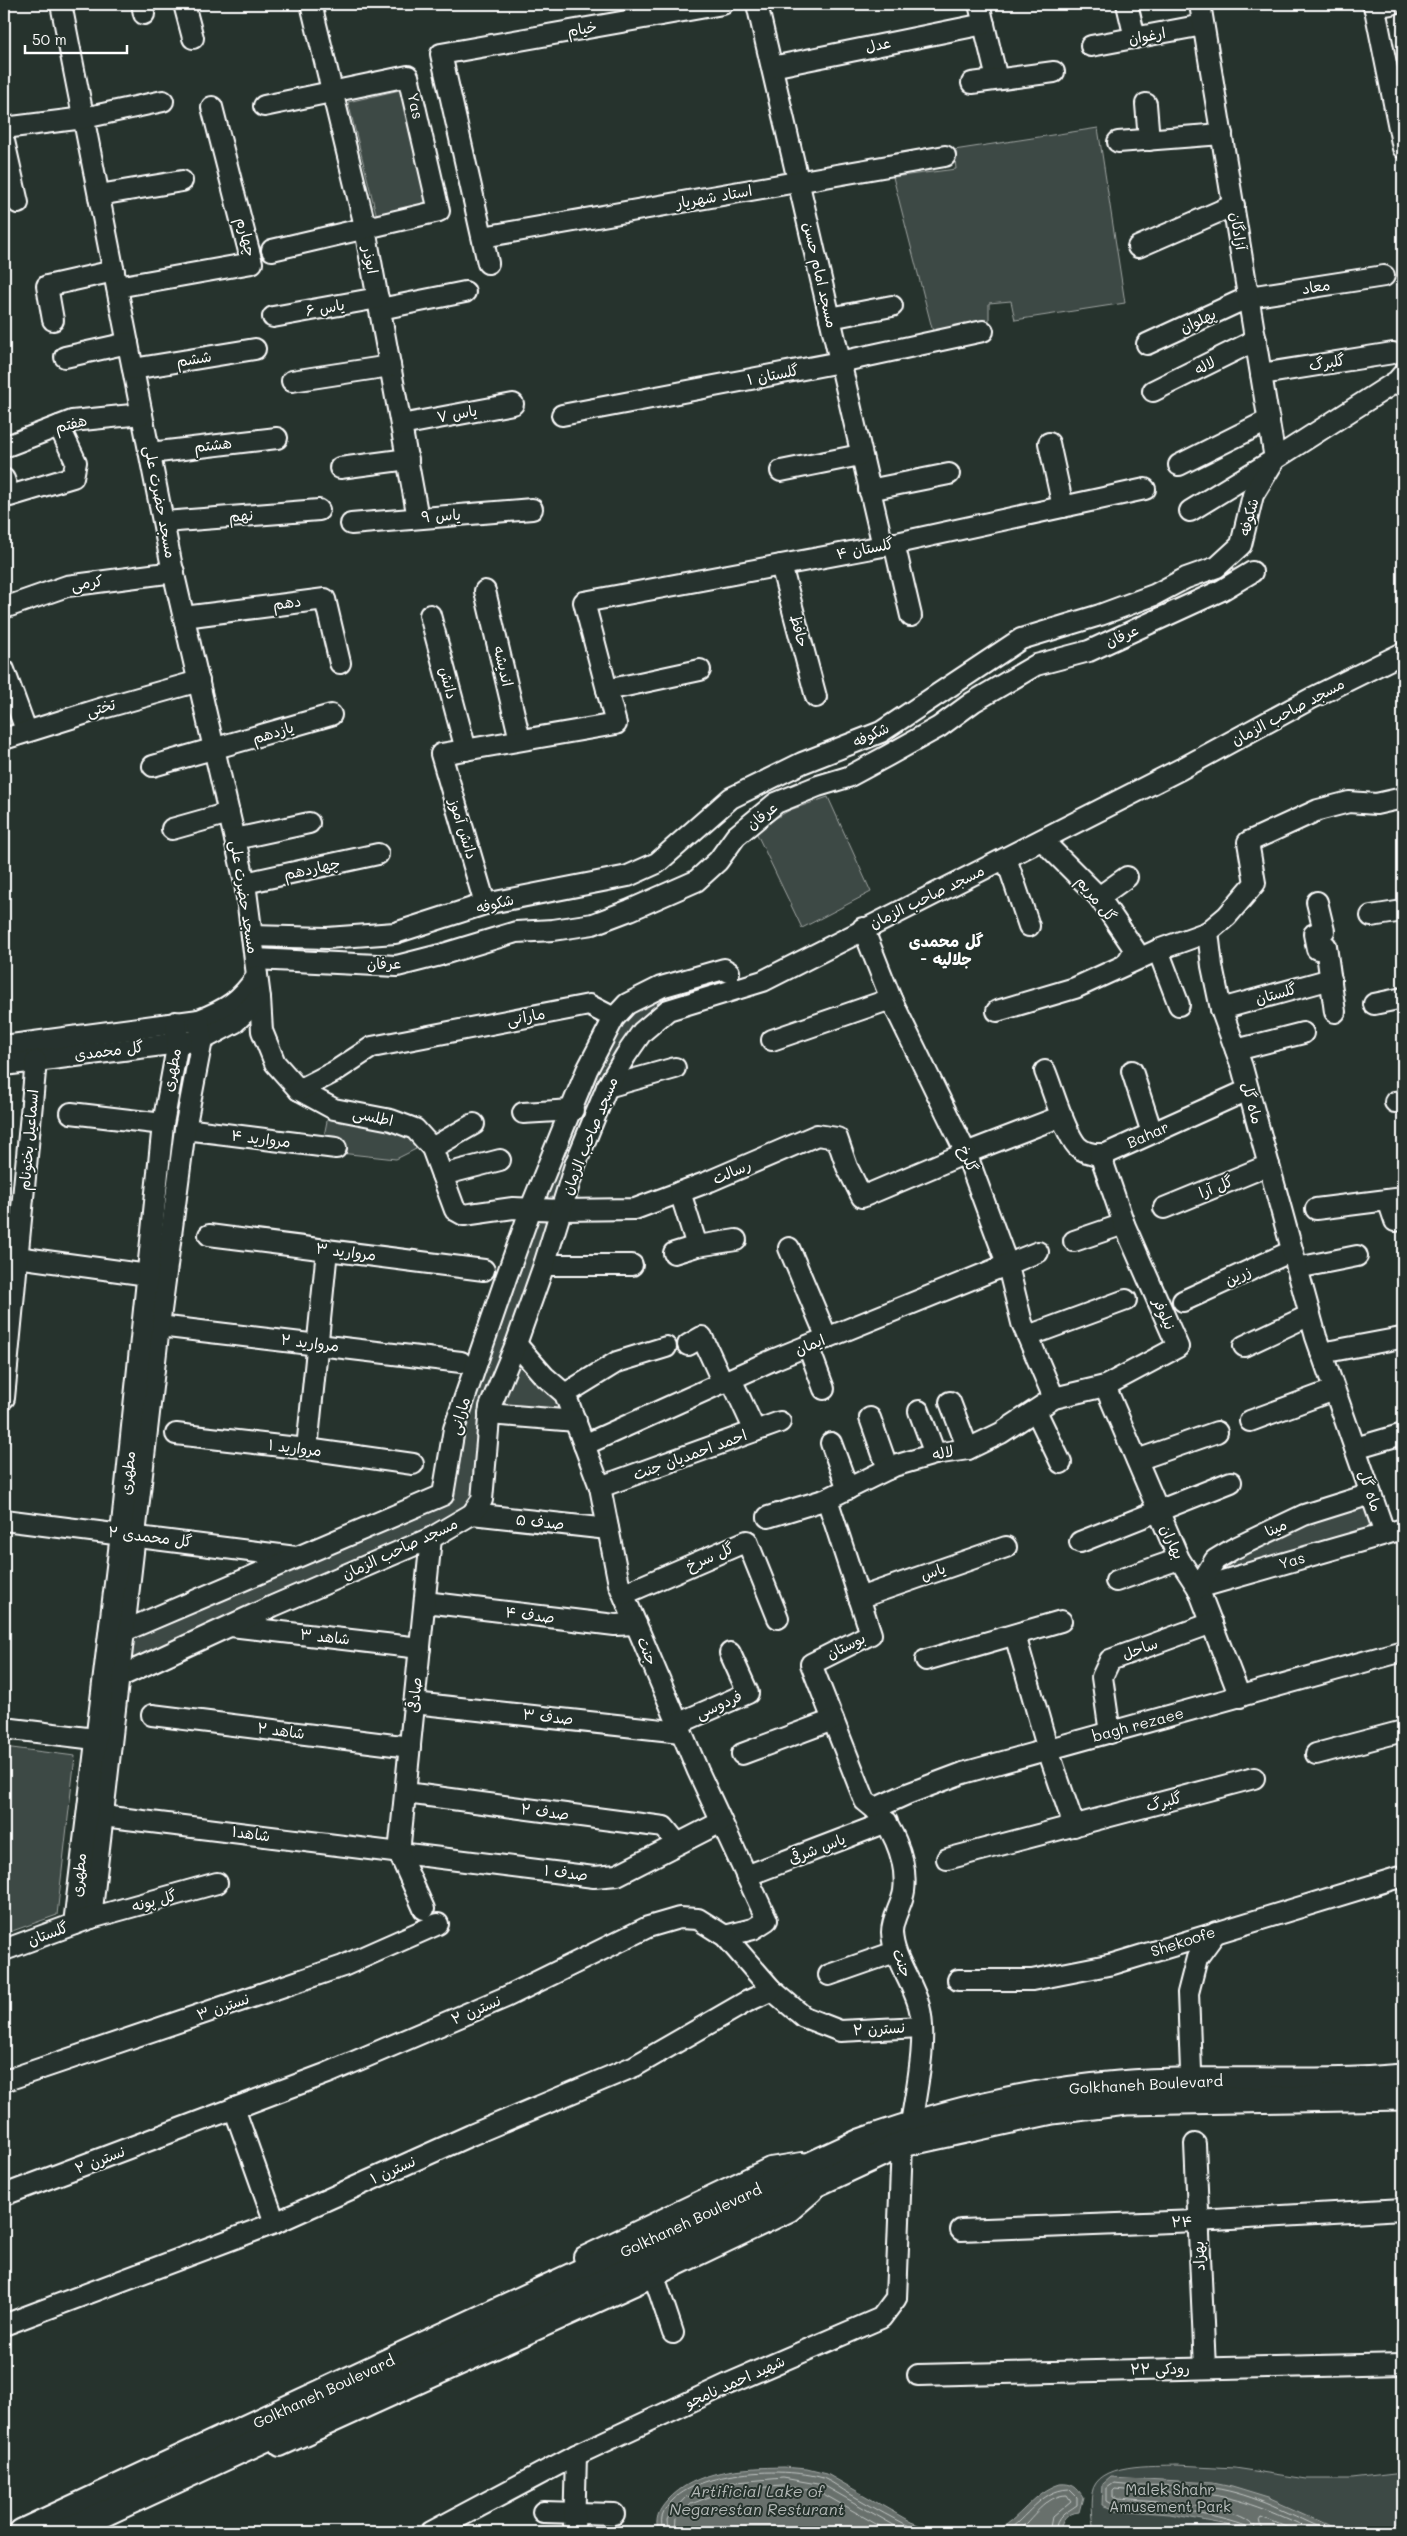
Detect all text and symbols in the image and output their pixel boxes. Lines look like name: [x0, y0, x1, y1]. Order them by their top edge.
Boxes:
street label: خیام: [565, 16, 599, 42]
scale bar: [25, 22, 128, 54]
street label: ارغوان: [1127, 22, 1167, 48]
text: 50 m: [32, 29, 67, 49]
street label: عدل: [863, 32, 892, 56]
street label: Yas: [403, 91, 429, 121]
street label: استاد شهریار: [673, 179, 753, 213]
street label: آزادگان: [1226, 210, 1252, 253]
street label: چهارم: [231, 215, 261, 259]
street label: مسجد امام حسن: [797, 220, 843, 330]
street label: ابوذر: [358, 243, 383, 275]
street label: معاد: [1300, 274, 1331, 298]
street label: یاس ۶: [304, 294, 346, 320]
street label: پهلوان: [1176, 303, 1219, 338]
street label: ششم: [175, 345, 213, 374]
street label: گلبرگ: [1307, 349, 1346, 375]
street label: لاله: [1191, 351, 1218, 379]
street label: گلستان ۱: [745, 359, 800, 389]
street label: یاس ۷: [435, 400, 479, 426]
street label: هفتم: [53, 409, 89, 440]
street label: هشتم: [193, 432, 233, 459]
street label: مسجد حضرت علی: [139, 444, 182, 560]
street label: شکوفه: [1233, 496, 1263, 538]
street label: نهم: [228, 504, 254, 529]
street label: یاس ۹: [420, 504, 461, 526]
street label: گلستان ۴: [834, 533, 895, 563]
street label: کرمی: [70, 570, 104, 595]
street label: دهم: [272, 590, 303, 617]
street label: حافظ: [786, 612, 814, 649]
street label: عرفان: [1102, 619, 1141, 651]
street label: اندیشه: [490, 643, 518, 688]
street label: دانش: [435, 664, 463, 701]
street label: مسجد صاحب الزمان: [1227, 673, 1348, 749]
street label: تختی: [84, 693, 118, 722]
street label: یازدهم: [249, 716, 297, 751]
street label: شکوفه: [849, 717, 892, 751]
street label: دانش آموز: [445, 795, 483, 861]
street label: عرفان: [742, 797, 781, 834]
street label: مسجد حضرت علی: [225, 839, 264, 955]
street label: چهاردهم: [282, 852, 342, 887]
street label: مسجد صاحب الزمان: [866, 860, 987, 933]
street label: گل مریم: [1070, 871, 1121, 927]
street label: شکوفه: [474, 889, 516, 917]
district label: گل محمدی - جلالیه: [909, 930, 983, 969]
street label: عرفان: [366, 952, 401, 974]
street label: گلستان: [1253, 978, 1299, 1008]
street label: مارانی: [505, 1003, 547, 1030]
street label: گل محمدی: [73, 1036, 145, 1064]
street label: مطهری: [157, 1046, 185, 1093]
street label: مسجد صاحب الزمان: [556, 1074, 622, 1198]
street label: ماه گل: [1238, 1080, 1268, 1126]
street label: اسماعیل بختونام: [14, 1088, 44, 1192]
street label: اطلسی: [351, 1102, 395, 1131]
street label: Bahar: [1123, 1116, 1172, 1152]
street label: مروارید ۴: [230, 1124, 292, 1152]
street label: گلرخ: [954, 1142, 983, 1175]
street label: رسالت: [709, 1154, 754, 1188]
street label: گل آرا: [1196, 1170, 1236, 1202]
street label: مروارید ۳: [315, 1237, 377, 1265]
street label: زرین: [1221, 1260, 1254, 1290]
street label: نیلوفر: [1148, 1294, 1181, 1333]
street label: مروارید ۲: [280, 1329, 340, 1355]
street label: ایمان: [791, 1329, 828, 1359]
street label: مارانی: [444, 1394, 475, 1437]
street label: احمد احمدیان جنت: [630, 1424, 749, 1484]
street label: مروارید ۱: [267, 1434, 323, 1460]
street label: لاله: [931, 1440, 955, 1464]
street label: مطهری: [115, 1450, 139, 1496]
street label: ماه گل: [1355, 1467, 1387, 1514]
street label: صدف ۵: [515, 1509, 565, 1534]
street label: مسجد صاحب الزمان: [338, 1513, 461, 1584]
street label: مینا: [1262, 1513, 1290, 1541]
street label: گل محمدی ۲: [107, 1521, 193, 1551]
street label: بهاران: [1156, 1521, 1190, 1562]
street label: گل سرخ: [682, 1537, 737, 1576]
street label: Yas: [1276, 1547, 1307, 1573]
street label: یاس: [917, 1557, 948, 1585]
street label: صدف ۴: [504, 1601, 556, 1627]
street label: شاهد ۳: [299, 1623, 351, 1649]
street label: بوستان: [823, 1627, 868, 1663]
street label: ساحل: [1119, 1632, 1160, 1664]
street label: جنت: [633, 1633, 663, 1668]
street label: صادقی: [402, 1676, 426, 1714]
street label: فردوسی: [692, 1685, 745, 1724]
street label: bagh rezaee: [1090, 1702, 1186, 1746]
street label: صدف ۳: [522, 1703, 574, 1729]
street label: شاهد ۲: [256, 1717, 306, 1743]
street label: گلبرگ: [1144, 1787, 1184, 1815]
street label: صدف ۲: [520, 1798, 570, 1824]
street label: شاهد۱: [231, 1821, 271, 1845]
street label: یاس شرقی: [785, 1828, 848, 1868]
street label: مطهری: [66, 1852, 90, 1898]
street label: صدف ۱: [543, 1859, 589, 1885]
street label: گل پونه: [129, 1884, 179, 1917]
street label: گلستان: [25, 1916, 71, 1950]
street label: Shekoofe: [1148, 1921, 1218, 1961]
street label: جنت: [888, 1946, 917, 1980]
street label: نسترن ۳: [194, 1988, 252, 2024]
street label: نسترن ۲: [448, 1990, 504, 2028]
street label: نسترن ۲: [852, 2017, 906, 2039]
street label: Golkhaneh Boulevard: [1068, 2070, 1223, 2098]
street label: نسترن ۲: [72, 2140, 128, 2178]
street label: نسترن ۱: [367, 2150, 418, 2188]
street label: Golkhaneh Boulevard: [616, 2178, 765, 2262]
street label: ۲۴: [1171, 2211, 1193, 2231]
street label: بهزاد: [1187, 2240, 1209, 2272]
street label: Golkhaneh Boulevard: [249, 2349, 398, 2433]
street label: شهید احمد نامجو: [681, 2350, 788, 2412]
street label: رودکی ۲۲: [1130, 2357, 1190, 2380]
park label: Malek Shahr Amusement Park: [1109, 2479, 1231, 2516]
water label: Artificial Lake of Negarestan Resturant: [669, 2480, 845, 2519]

